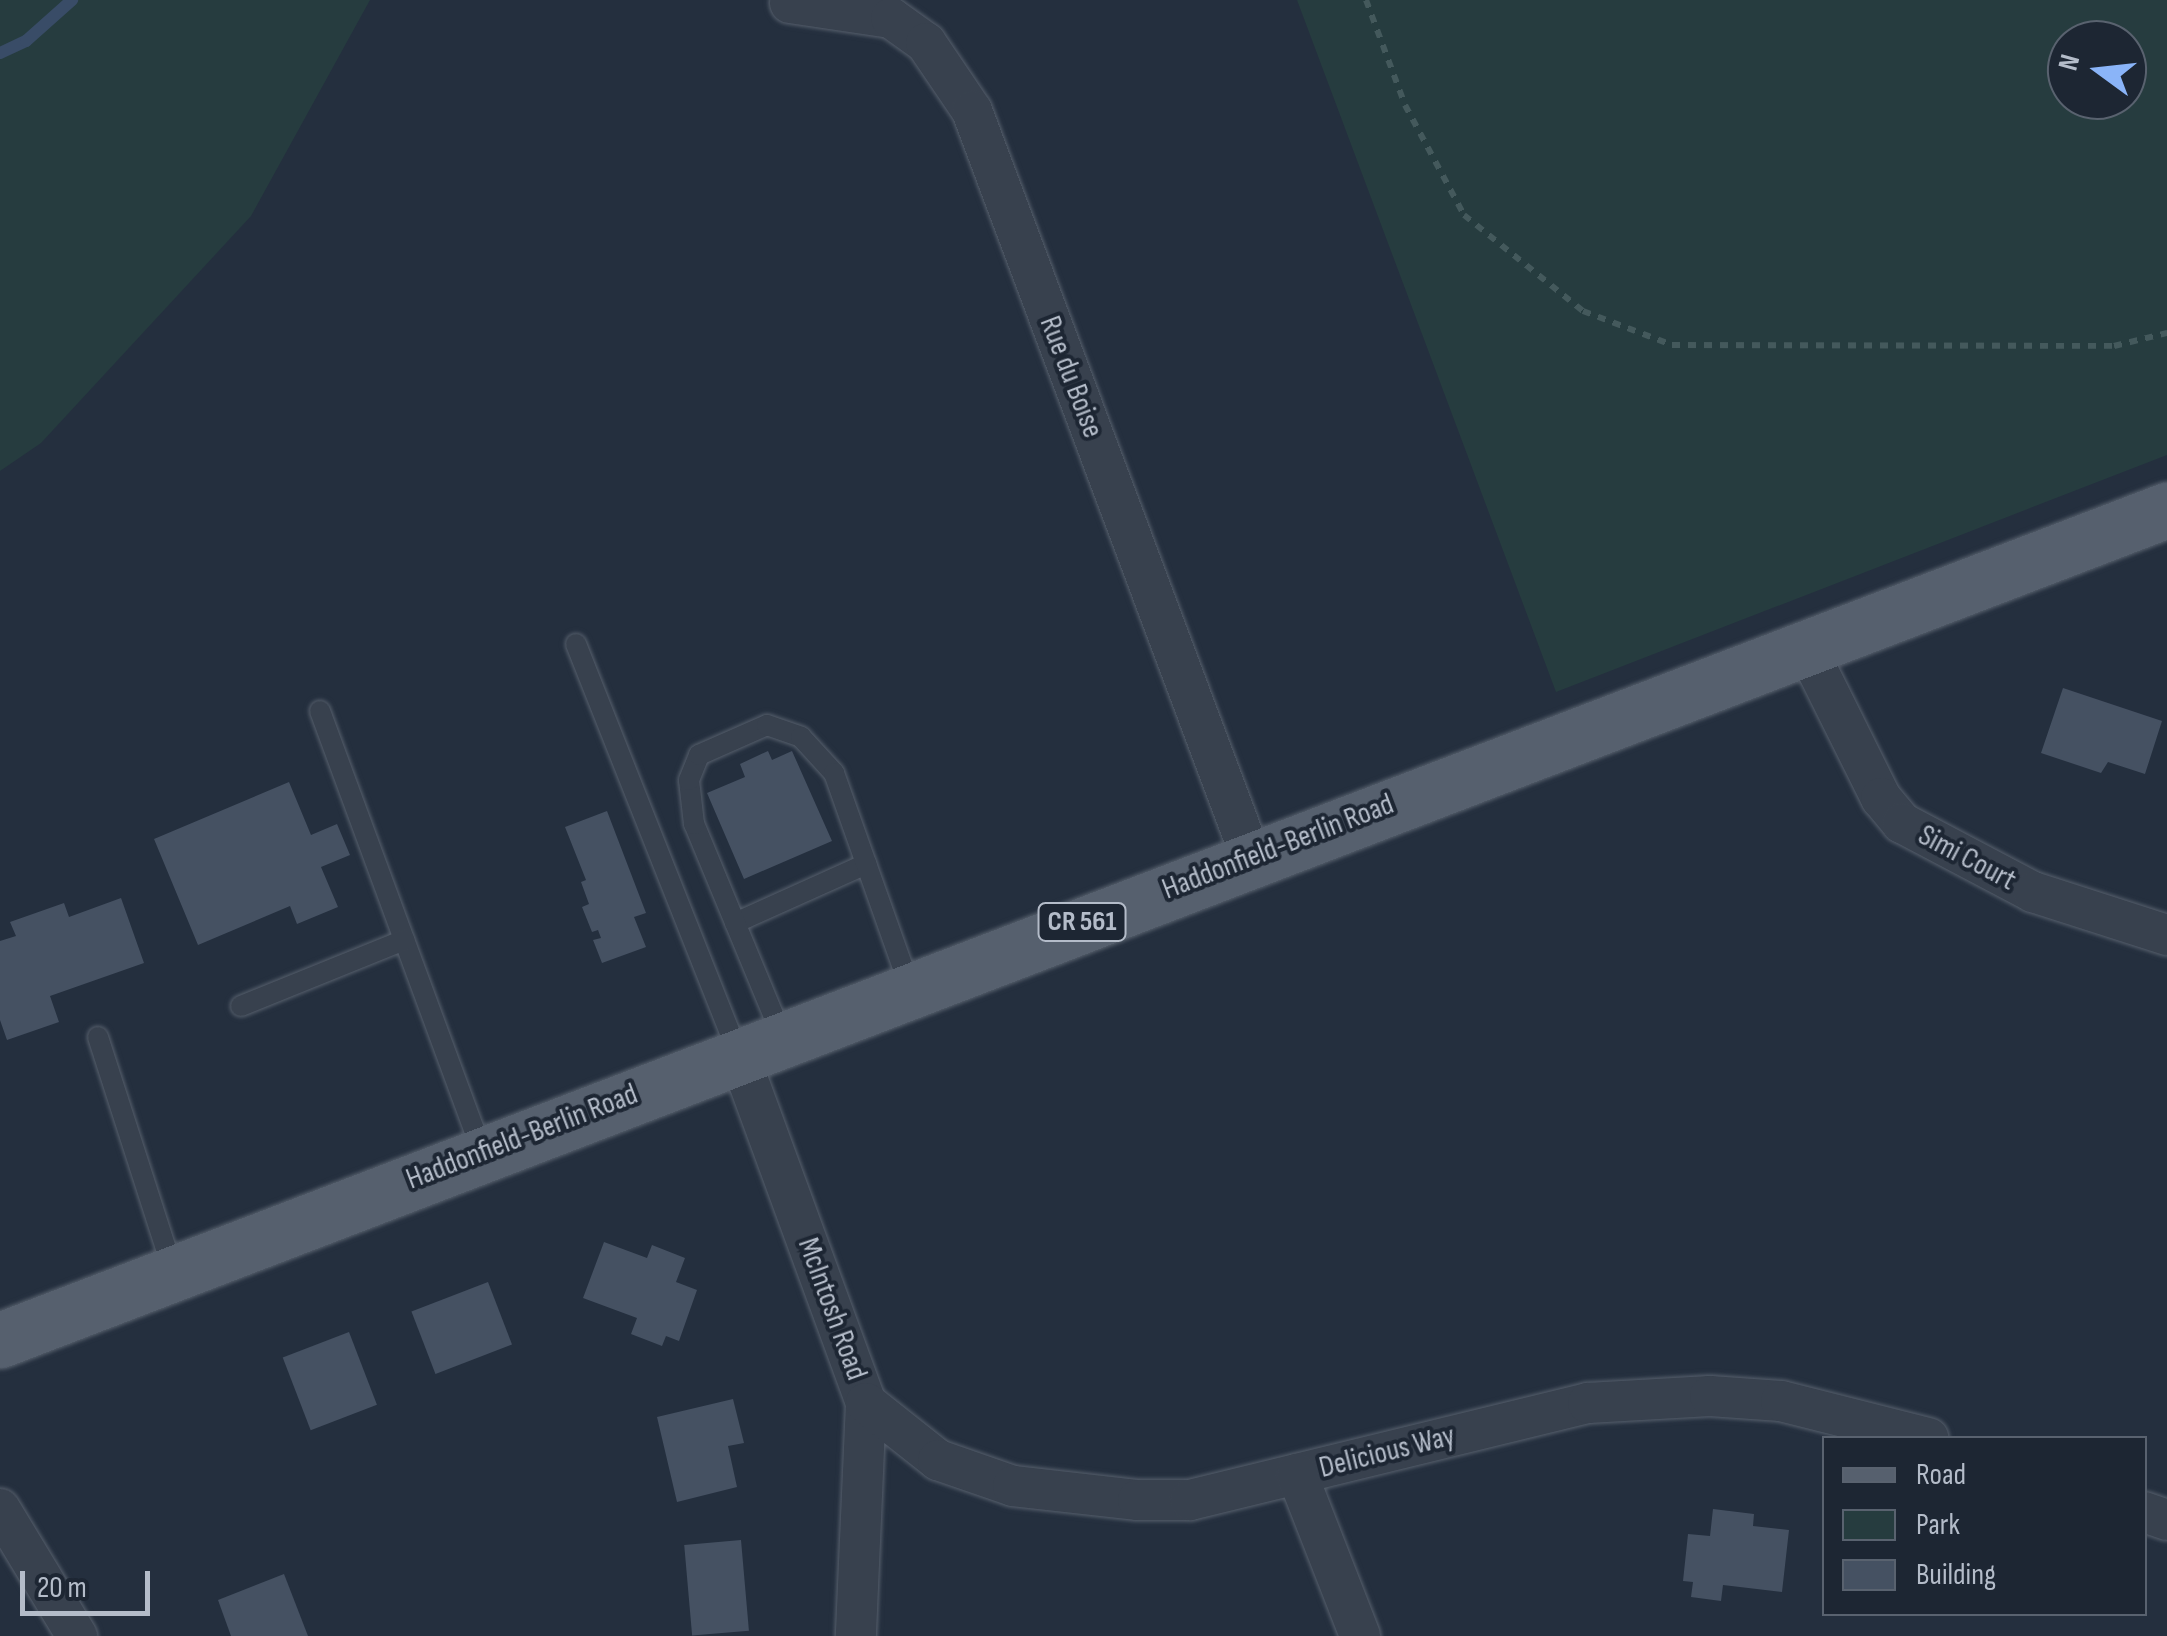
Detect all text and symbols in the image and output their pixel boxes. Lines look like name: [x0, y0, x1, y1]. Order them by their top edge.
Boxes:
north arrow: [2047, 20, 2147, 120]
text: N: [2052, 51, 2087, 74]
street label: Rue du Boise: [1031, 311, 1111, 443]
street label: Haddonfield-Berlin Road: [1157, 786, 1399, 908]
street label: Simi Court: [1912, 817, 2022, 899]
road number: CR 561: [1037, 899, 1127, 945]
street label: Haddonfield-Berlin Road: [401, 1076, 643, 1198]
street label: McIntosh Road: [790, 1233, 874, 1385]
street label: Delicious Way: [1316, 1418, 1458, 1486]
legend: [1822, 1436, 2147, 1616]
text: Road: [1916, 1457, 1966, 1493]
text: Park: [1916, 1507, 1960, 1543]
scale bar: [25, 1551, 155, 1613]
text: Building: [1916, 1557, 1996, 1593]
text: 20 m: [37, 1570, 87, 1606]

